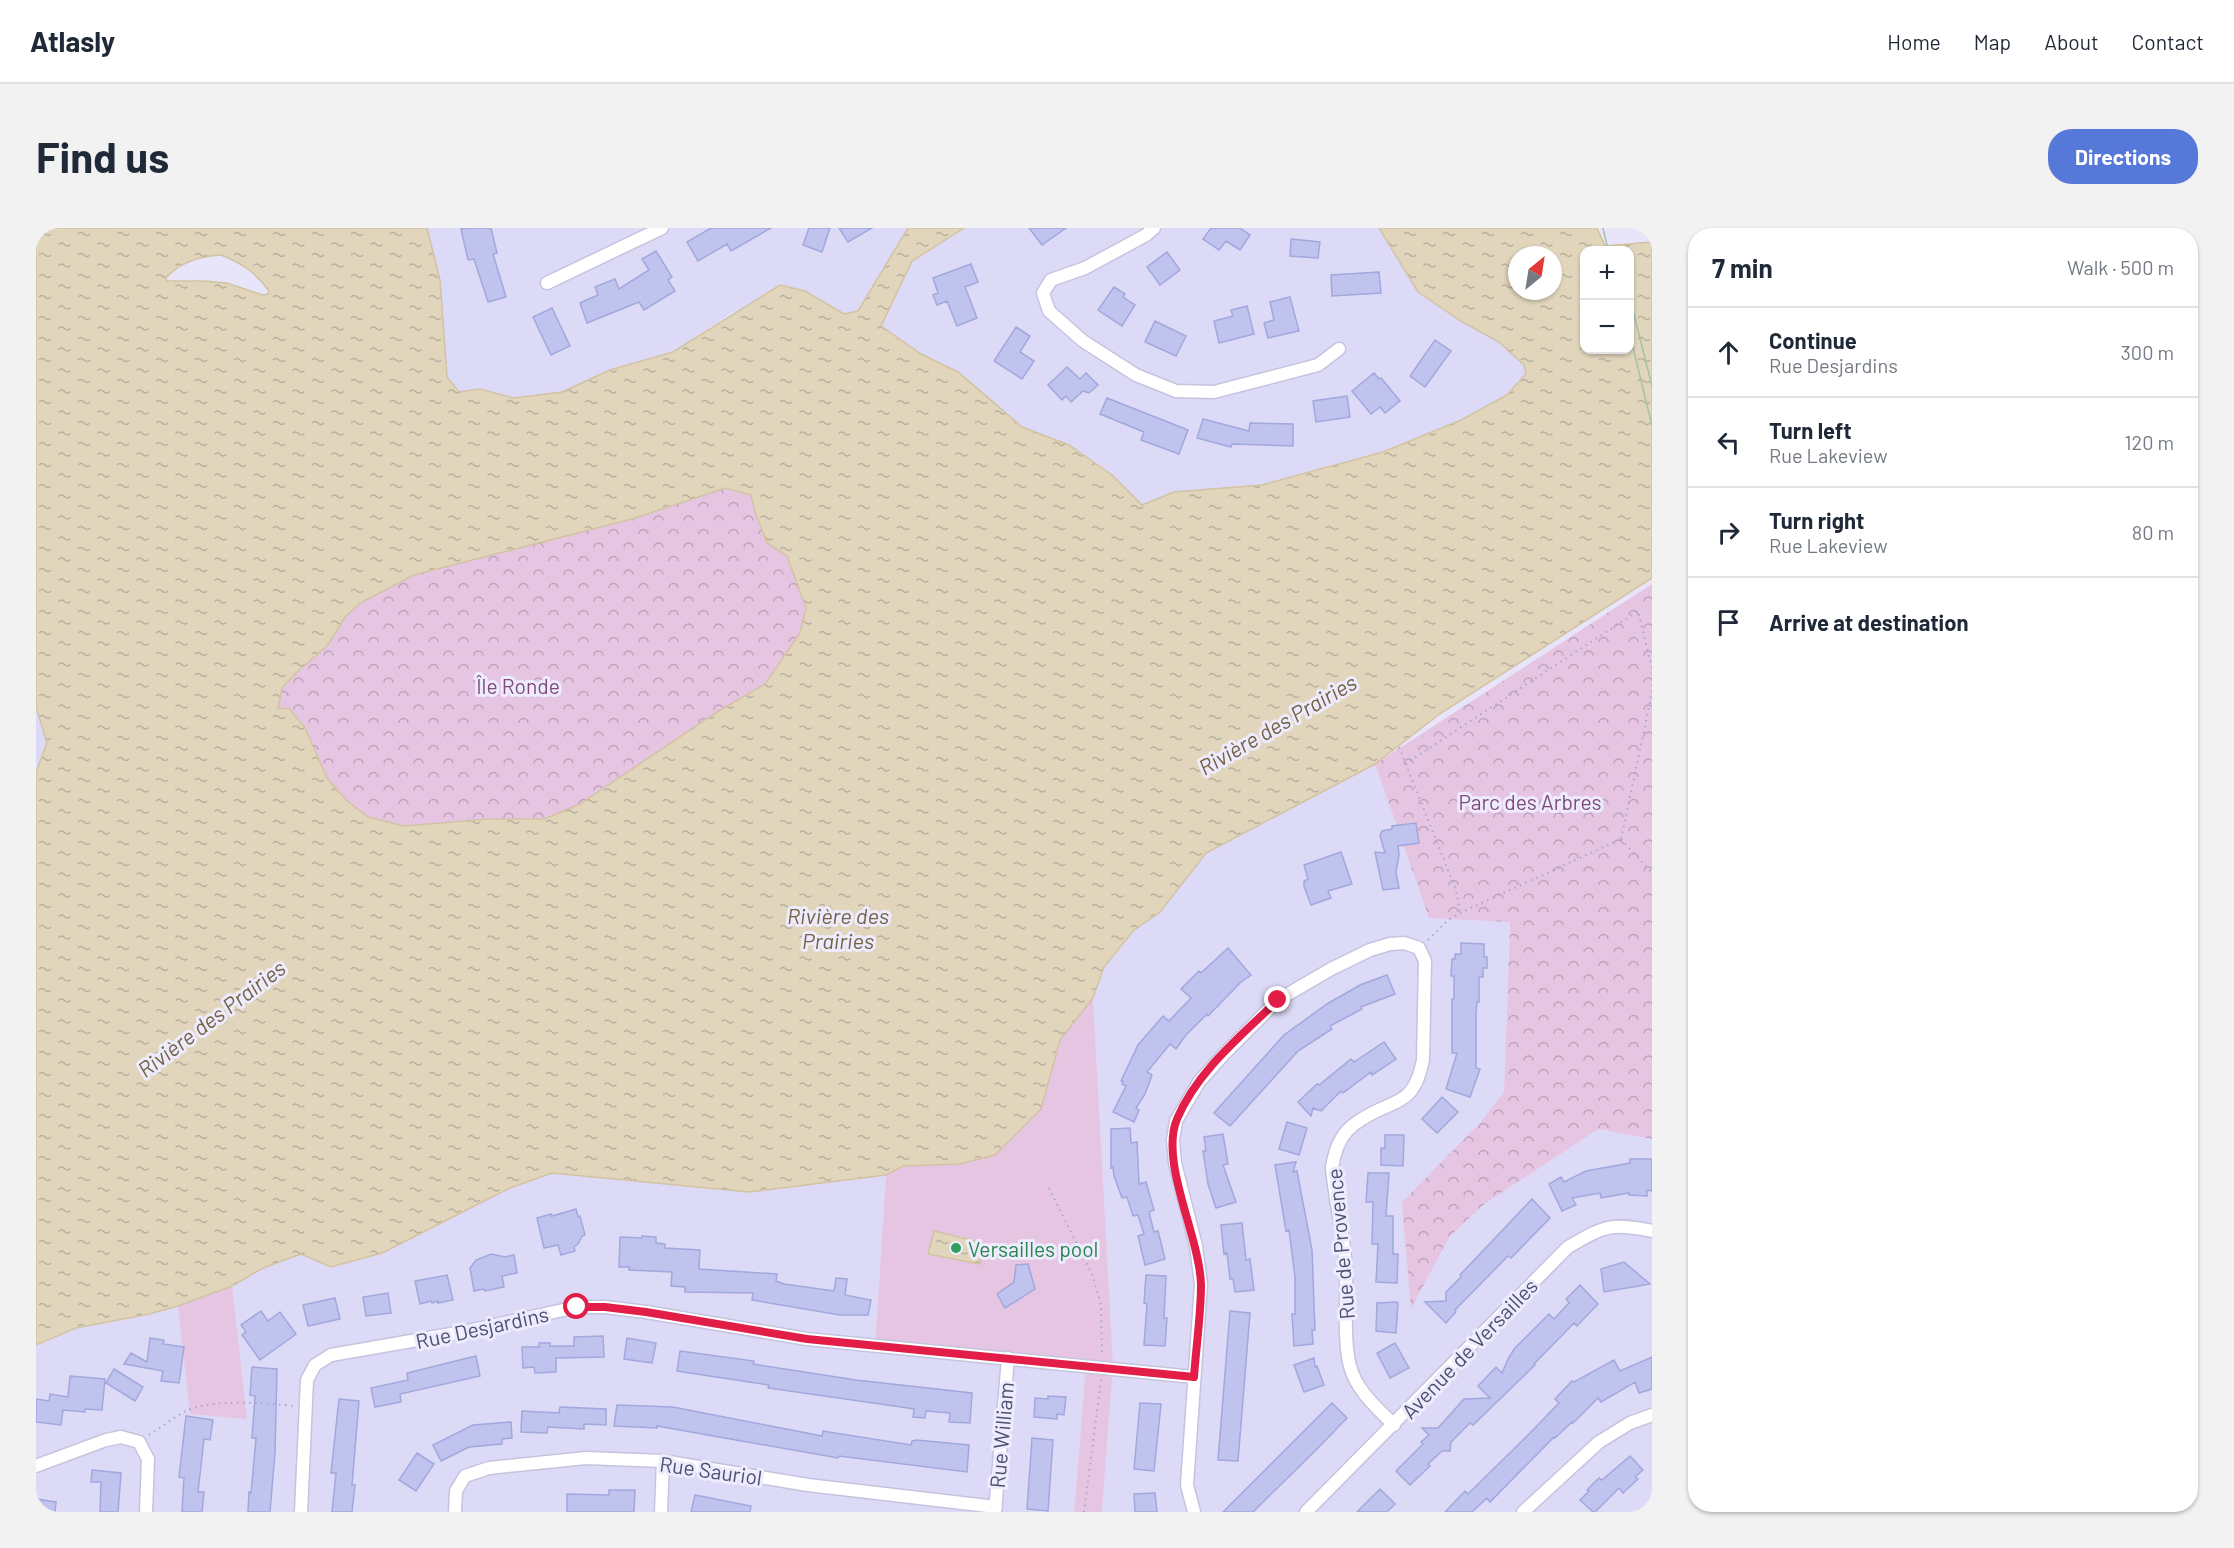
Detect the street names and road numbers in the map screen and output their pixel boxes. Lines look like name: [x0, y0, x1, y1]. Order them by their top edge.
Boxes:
street label: Rue de Provence: [1321, 1168, 1359, 1320]
street label: Avenue de Versailles: [1396, 1273, 1542, 1423]
street label: Rue Desjardins: [413, 1301, 551, 1353]
street label: Rue William: [984, 1381, 1018, 1489]
street label: Rue Sauriol: [658, 1450, 764, 1490]

